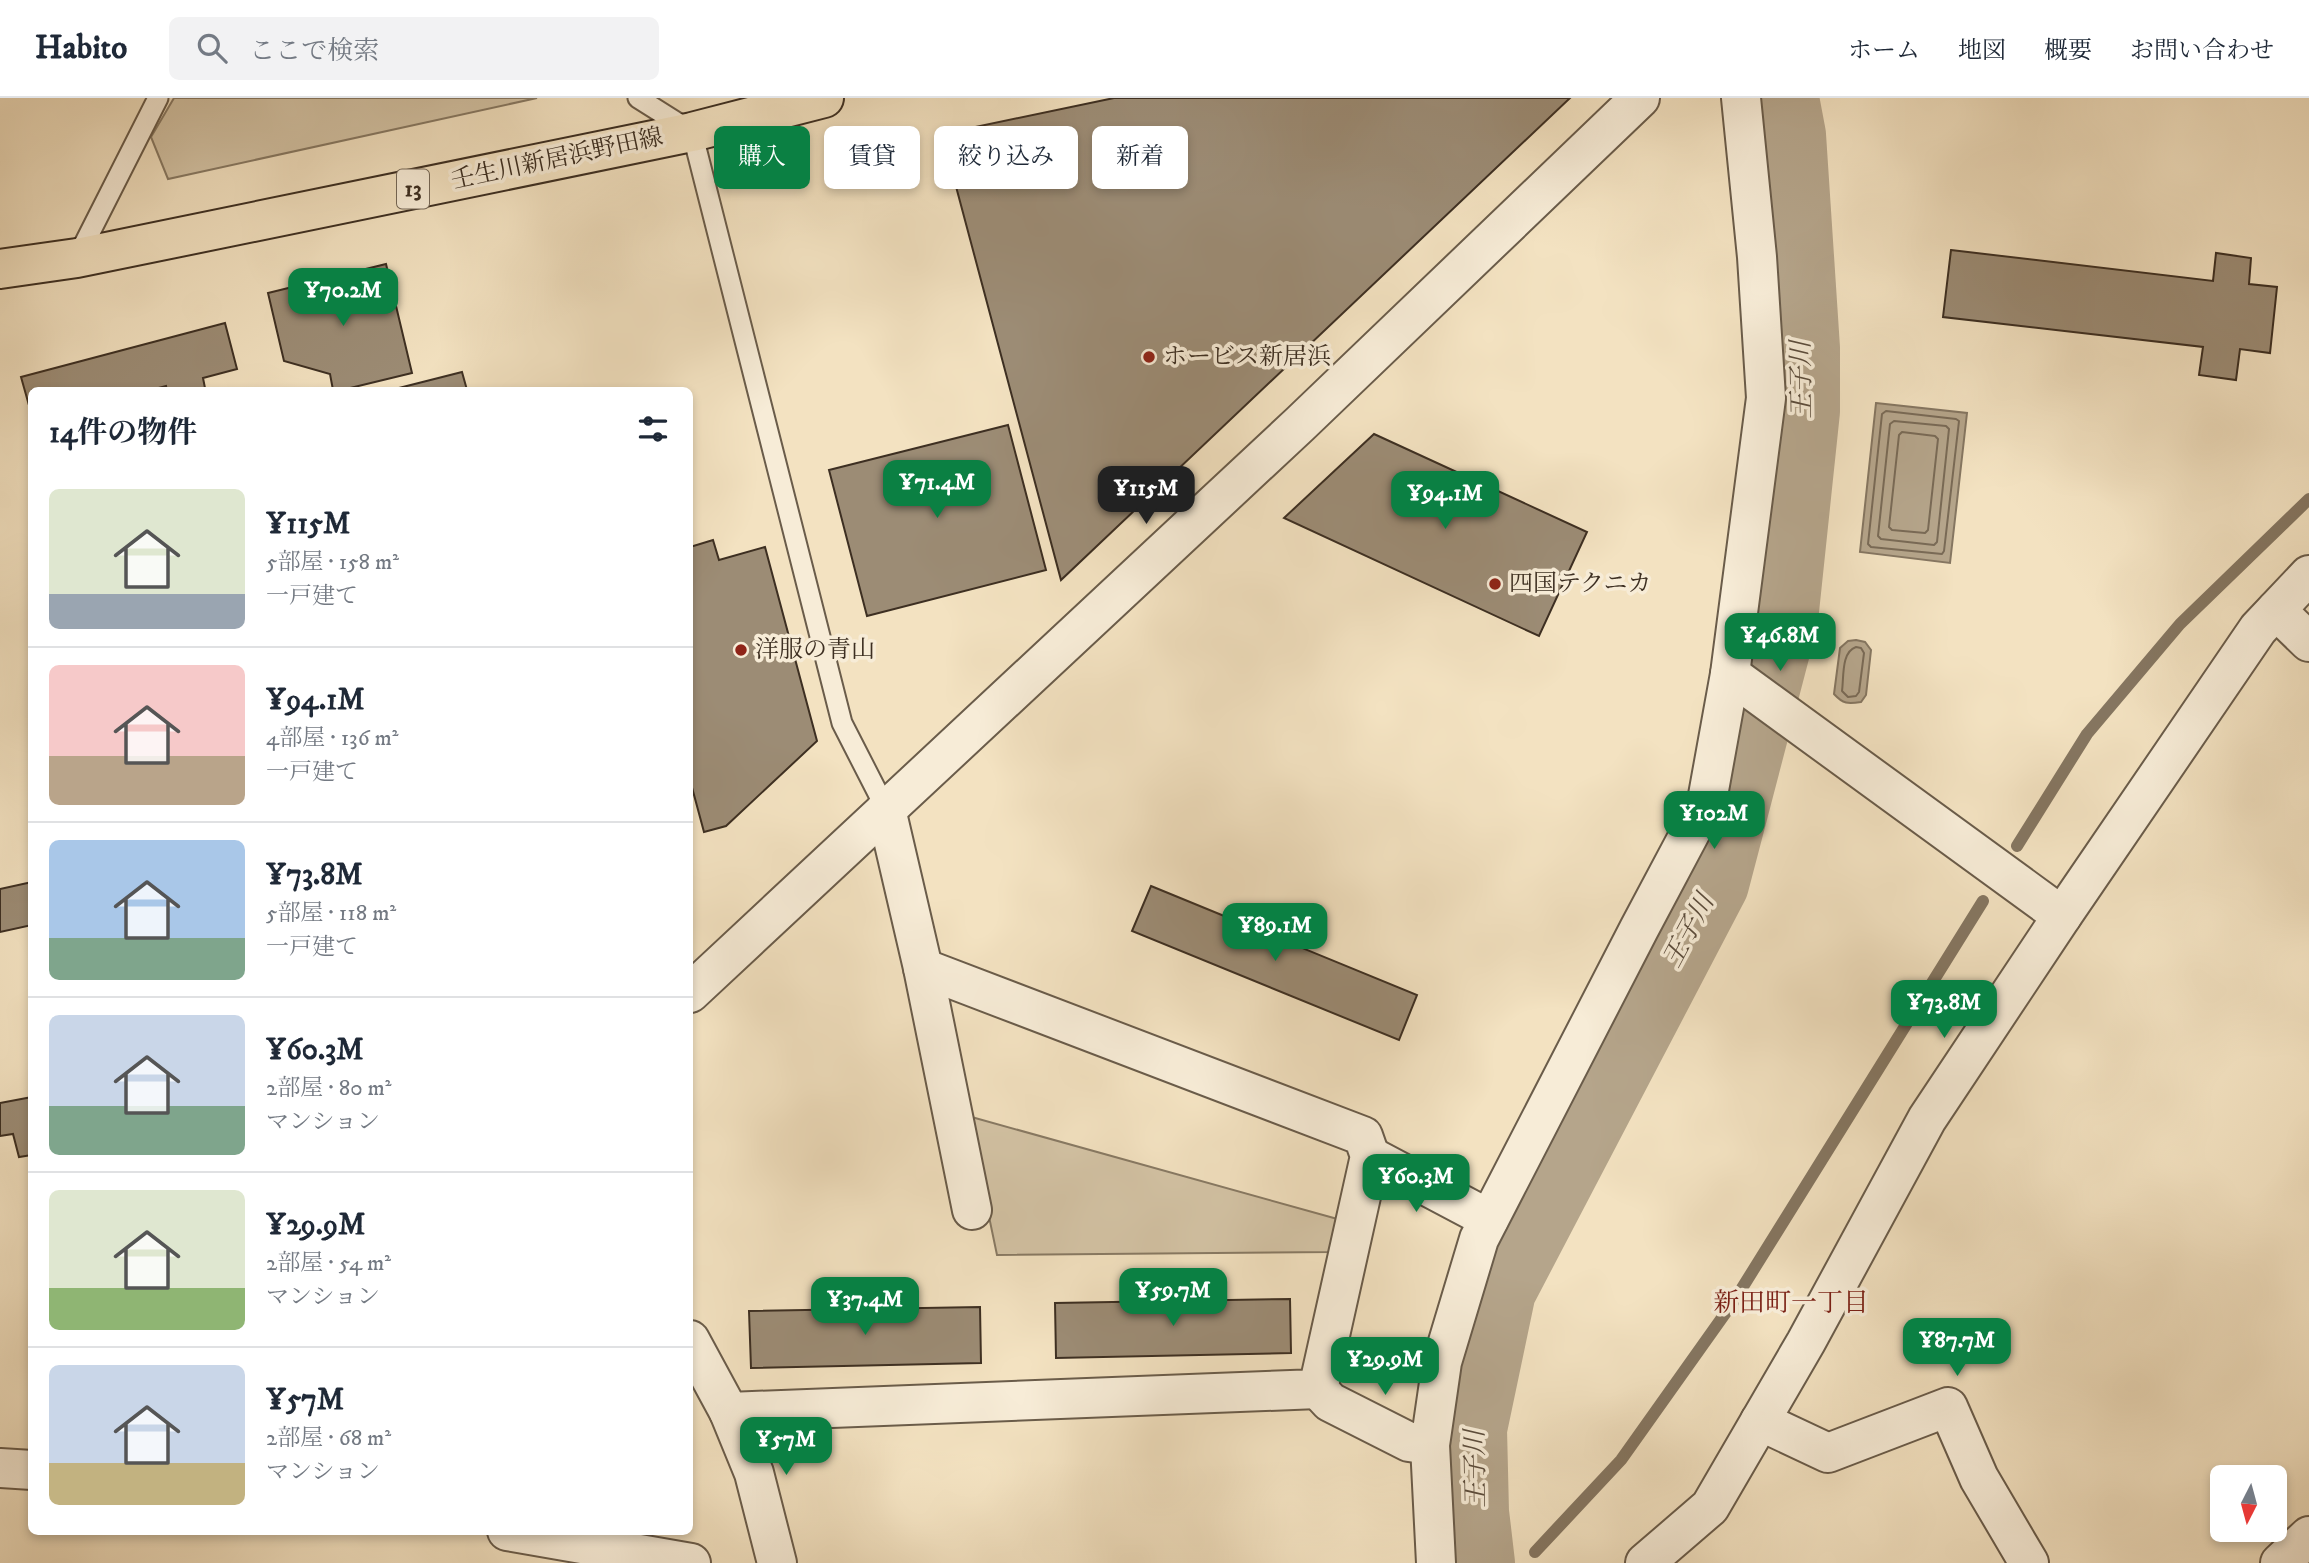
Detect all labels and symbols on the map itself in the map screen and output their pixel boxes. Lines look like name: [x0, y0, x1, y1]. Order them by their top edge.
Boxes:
street label: 壬生川新居浜野田線: [448, 122, 666, 196]
road number: 13: [397, 170, 429, 208]
pin: ¥70.2M: [286, 268, 400, 328]
water label: 王子川: [1785, 338, 1819, 419]
place label: ホービス新居浜: [1163, 342, 1331, 372]
marker: ホービス新居浜: [1141, 349, 1157, 365]
pin: ¥71.4M: [880, 460, 994, 520]
pin: ¥115M: [1097, 466, 1195, 526]
pin: ¥94.1M: [1388, 472, 1502, 531]
place label: 四国テクニカ: [1509, 569, 1652, 599]
marker: 四国テクニカ: [1487, 576, 1503, 592]
pin: ¥46.8M: [1723, 614, 1837, 673]
place label: 洋服の青山: [755, 635, 875, 665]
marker: 洋服の青山: [733, 642, 749, 658]
pin: ¥102M: [1665, 792, 1763, 851]
water label: 王子川: [1656, 886, 1723, 973]
pin: ¥89.1M: [1218, 904, 1332, 963]
pin: ¥73.8M: [1887, 981, 2001, 1040]
pin: ¥60.3M: [1359, 1154, 1473, 1214]
pin: ¥59.7M: [1116, 1268, 1230, 1328]
pin: ¥37.4M: [808, 1278, 922, 1337]
district label: 新田町一丁目: [1713, 1287, 1869, 1320]
pin: ¥87.7M: [1900, 1318, 2014, 1378]
pin: ¥29.9M: [1328, 1338, 1442, 1397]
pin: ¥57M: [745, 1418, 827, 1477]
water label: 王子川: [1459, 1427, 1493, 1508]
north arrow: [2210, 1465, 2287, 1542]

